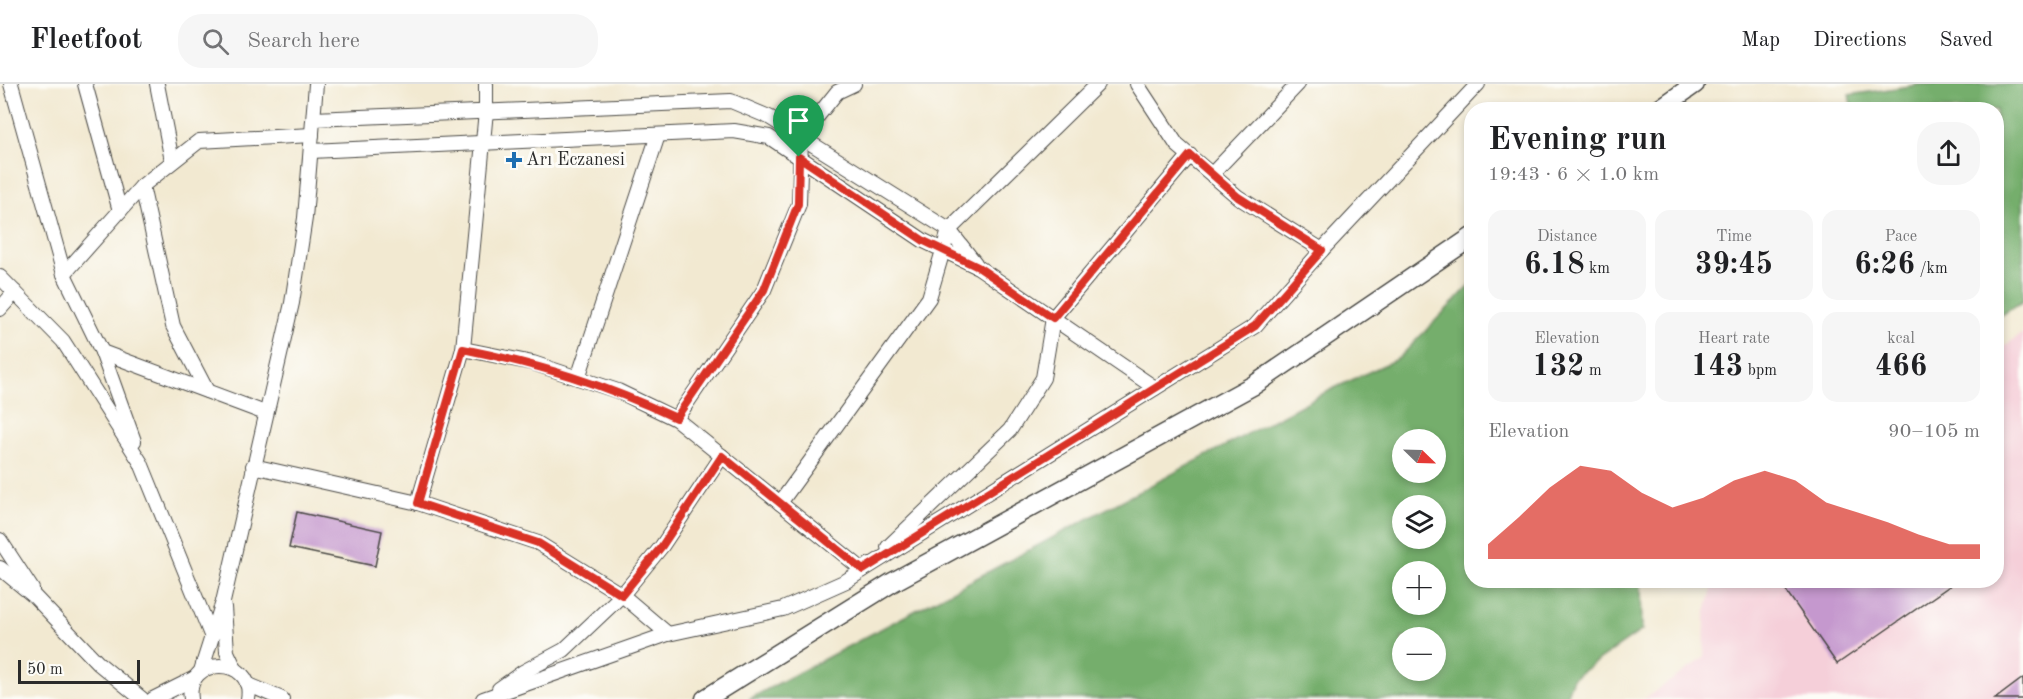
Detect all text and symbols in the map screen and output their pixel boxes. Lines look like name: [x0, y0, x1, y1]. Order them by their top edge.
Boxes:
search box: [178, 14, 598, 68]
icon: search: [199, 25, 232, 58]
text: Fleetfoot: [30, 27, 142, 55]
text: Search here: [247, 30, 360, 52]
text: Map: [1741, 30, 1780, 51]
text: Directions: [1813, 30, 1907, 51]
text: Saved: [1940, 30, 1993, 51]
pin: [773, 95, 824, 157]
icon: arrive: [782, 104, 815, 137]
button: share: [1917, 122, 1980, 185]
text: Evening run: [1488, 124, 1667, 157]
place label: Arı Eczanesi: [526, 151, 625, 169]
marker: Arı Eczanesi: [507, 153, 521, 167]
text: 19:43 · 6 × 1.0 km: [1488, 165, 1659, 185]
text: Distance: [1537, 229, 1597, 245]
text: Time: [1716, 229, 1752, 245]
text: Pace: [1885, 229, 1917, 245]
text: 6.18: [1524, 250, 1585, 280]
text: 39:45: [1695, 250, 1773, 280]
text: 6:26: [1854, 250, 1915, 280]
text: km: [1585, 261, 1610, 277]
text: /km: [1915, 261, 1948, 277]
text: Elevation: [1534, 331, 1600, 347]
text: Heart rate: [1698, 331, 1770, 347]
text: kcal: [1887, 331, 1915, 347]
text: 132: [1532, 352, 1585, 382]
text: 143: [1691, 352, 1743, 382]
text: 466: [1875, 352, 1927, 382]
text: m: [1585, 363, 1602, 379]
text: bpm: [1743, 363, 1777, 379]
text: Elevation: [1488, 422, 1569, 442]
text: 90–105 m: [1888, 422, 1980, 442]
north arrow: [1392, 429, 1446, 483]
map controls: [1392, 429, 1446, 681]
button: layers: [1392, 495, 1446, 549]
button: +: [1392, 561, 1446, 615]
button: −: [1392, 627, 1446, 681]
scale bar: [18, 657, 140, 684]
text: 50 m: [27, 662, 63, 678]

